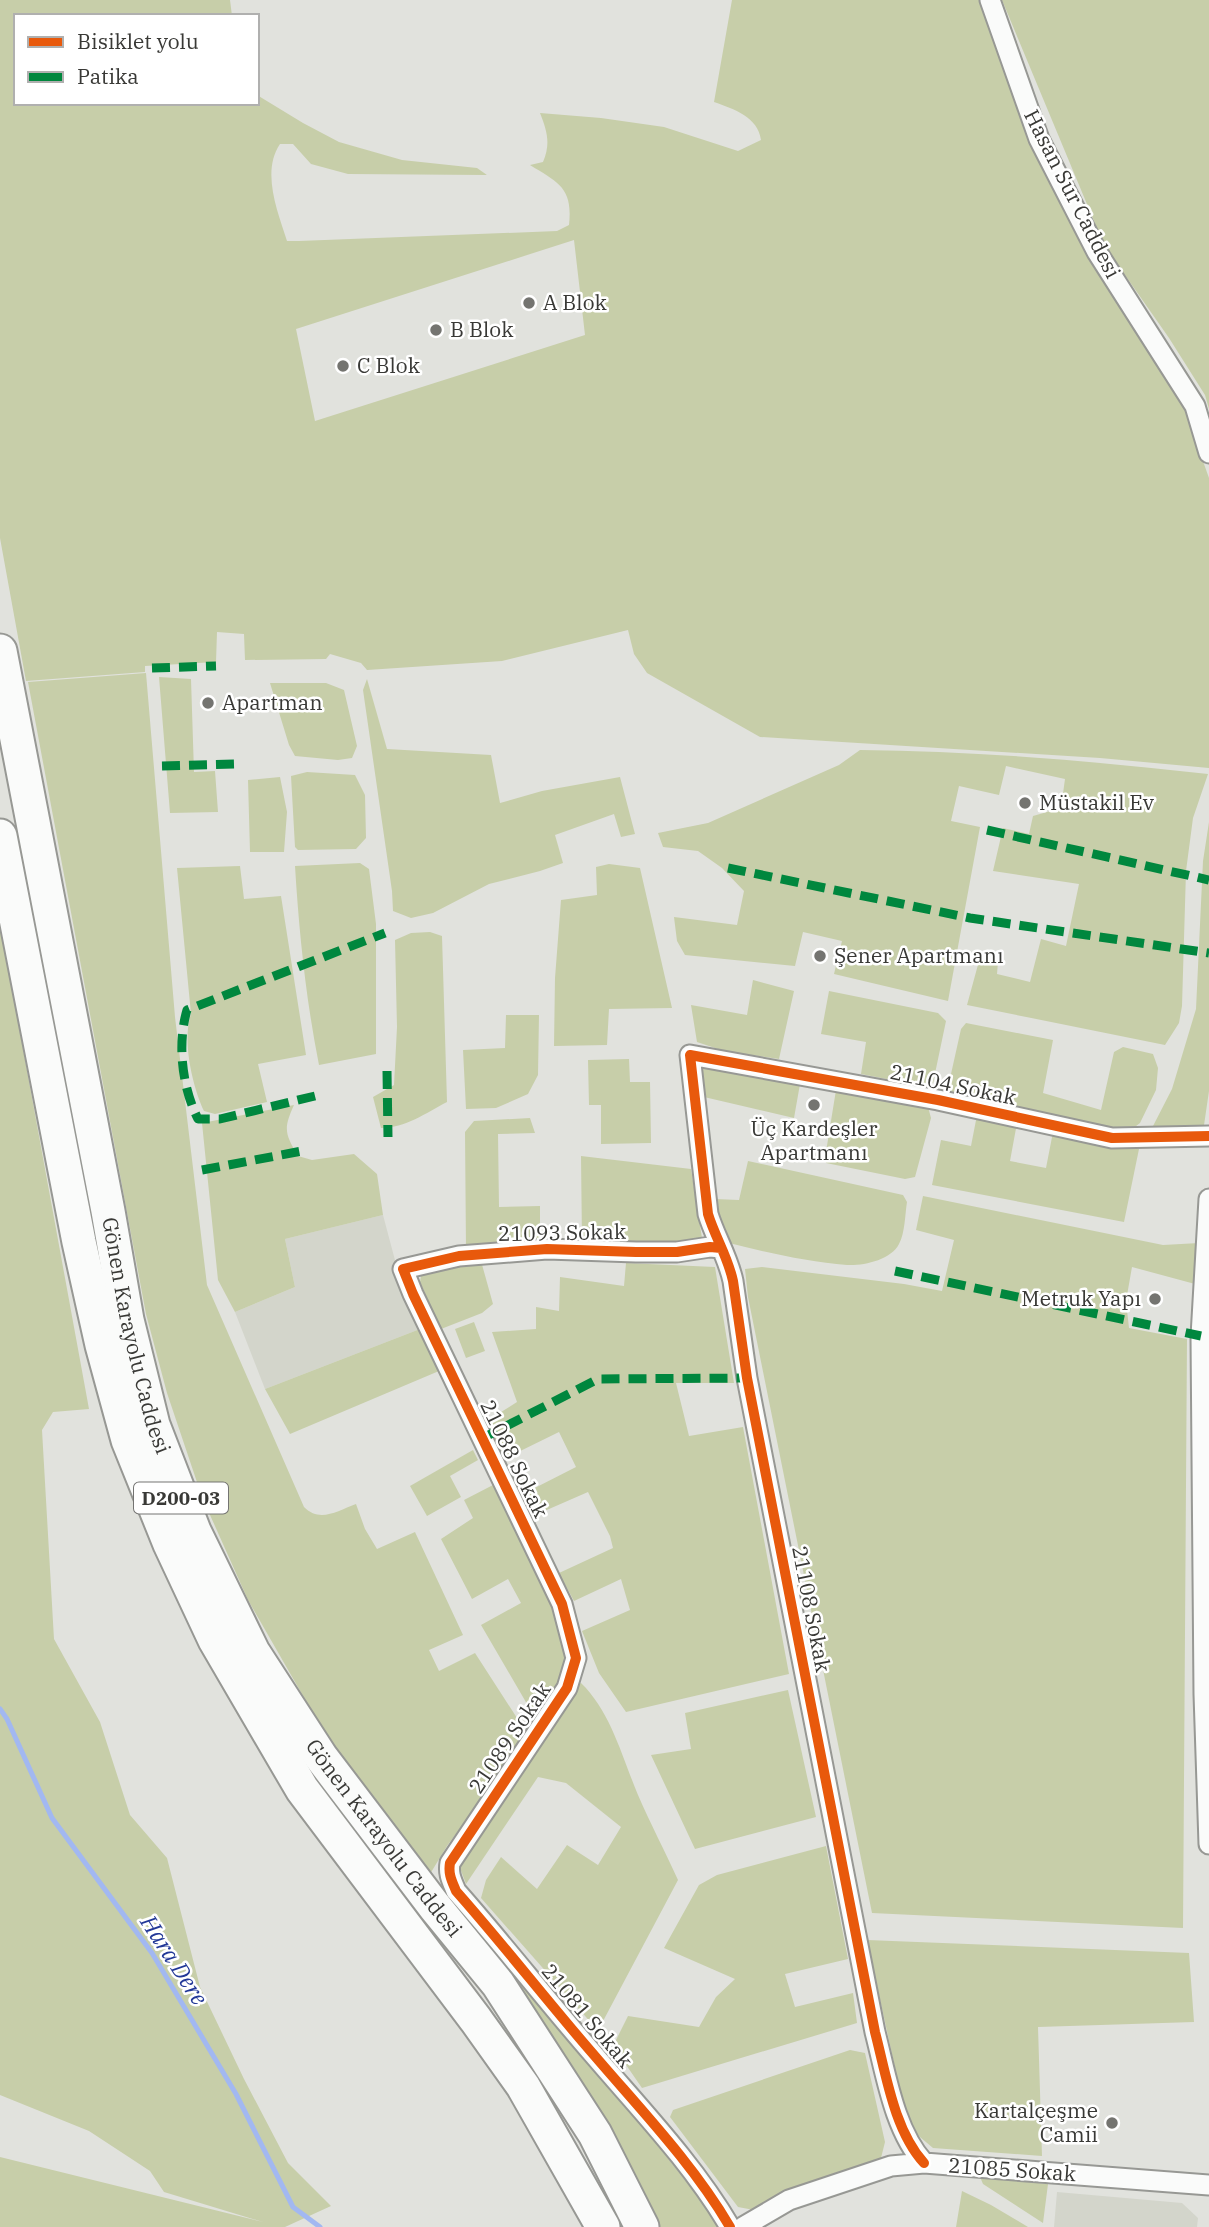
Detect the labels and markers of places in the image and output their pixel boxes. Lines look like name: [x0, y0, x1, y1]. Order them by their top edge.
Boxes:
place label: A Blok: [543, 288, 607, 316]
marker: A Blok: [521, 295, 537, 311]
place label: B Blok: [450, 315, 514, 343]
marker: B Blok: [428, 322, 444, 338]
place label: C Blok: [357, 351, 421, 379]
marker: C Blok: [335, 358, 351, 374]
place label: Apartman: [222, 688, 323, 716]
marker: Apartman: [200, 695, 216, 711]
place label: Müstakil Ev: [1039, 788, 1155, 816]
marker: Müstakil Ev: [1017, 795, 1033, 811]
place label: Şener Apartmanı: [834, 941, 1004, 969]
marker: Şener Apartmanı: [812, 948, 828, 964]
marker: Üç Kardeşler Apartmanı: [806, 1097, 822, 1113]
place label: Üç Kardeşler Apartmanı: [750, 1114, 878, 1166]
place label: Metruk Yapı: [1021, 1284, 1141, 1312]
marker: Metruk Yapı: [1147, 1291, 1163, 1307]
place label: Kartalçeşme Camii: [974, 2096, 1098, 2148]
marker: Kartalçeşme Camii: [1104, 2115, 1120, 2131]

